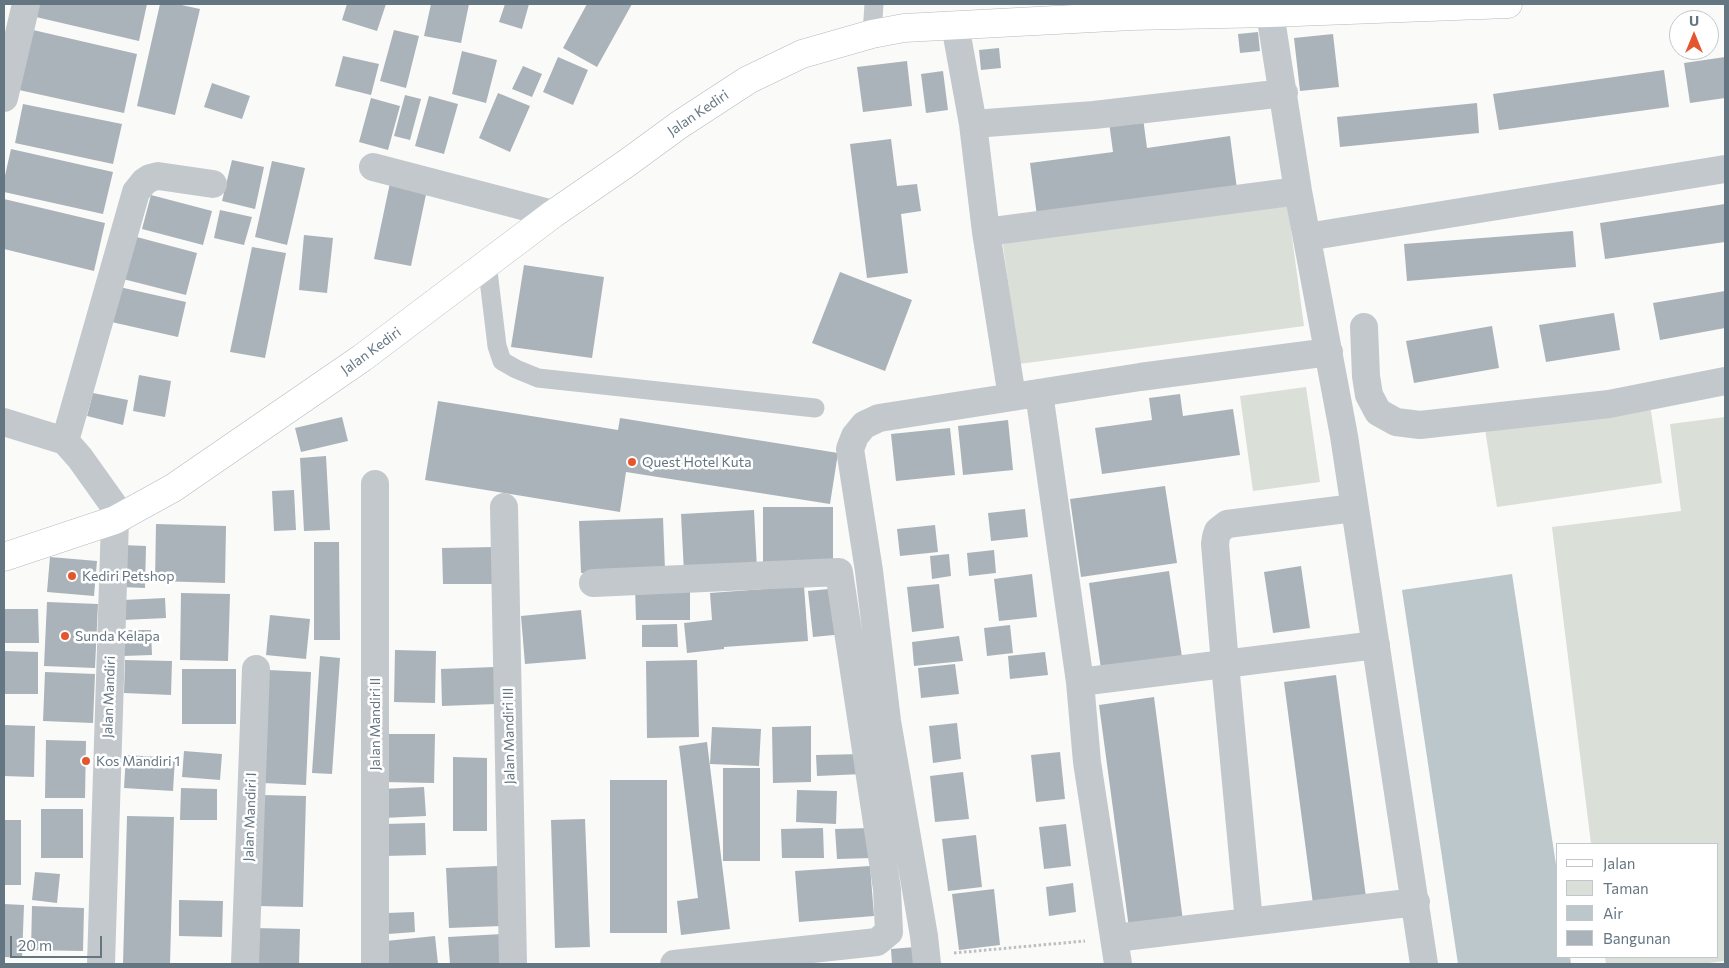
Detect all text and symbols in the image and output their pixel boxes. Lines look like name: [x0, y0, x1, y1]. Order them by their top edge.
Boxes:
north arrow: [1669, 10, 1719, 60]
text: U: [1689, 12, 1699, 29]
street label: Jalan Kediri: [664, 86, 732, 140]
street label: Jalan Kediri: [338, 324, 404, 378]
place label: Quest Hotel Kuta: [642, 454, 752, 470]
marker: Quest Hotel Kuta: [626, 456, 638, 468]
place label: Kediri Petshop: [82, 568, 174, 584]
marker: Kediri Petshop: [66, 570, 78, 582]
place label: Sunda Kelapa: [75, 628, 160, 644]
marker: Sunda Kelapa: [59, 630, 71, 642]
street label: Jalan Mandiri: [99, 656, 119, 738]
street label: Jalan Mandiri II: [367, 678, 383, 770]
street label: Jalan Mandiri III: [500, 687, 518, 785]
place label: Kos Mandiri 1: [96, 753, 180, 769]
marker: Kos Mandiri 1: [80, 755, 92, 767]
street label: Jalan Mandiri I: [240, 772, 260, 862]
legend: [1556, 843, 1719, 958]
text: Jalan: [1603, 854, 1635, 872]
text: Taman: [1603, 879, 1649, 897]
text: Air: [1603, 904, 1623, 922]
scale bar: [12, 926, 105, 958]
text: Bangunan: [1603, 929, 1671, 947]
text: 20 m: [18, 936, 52, 954]

